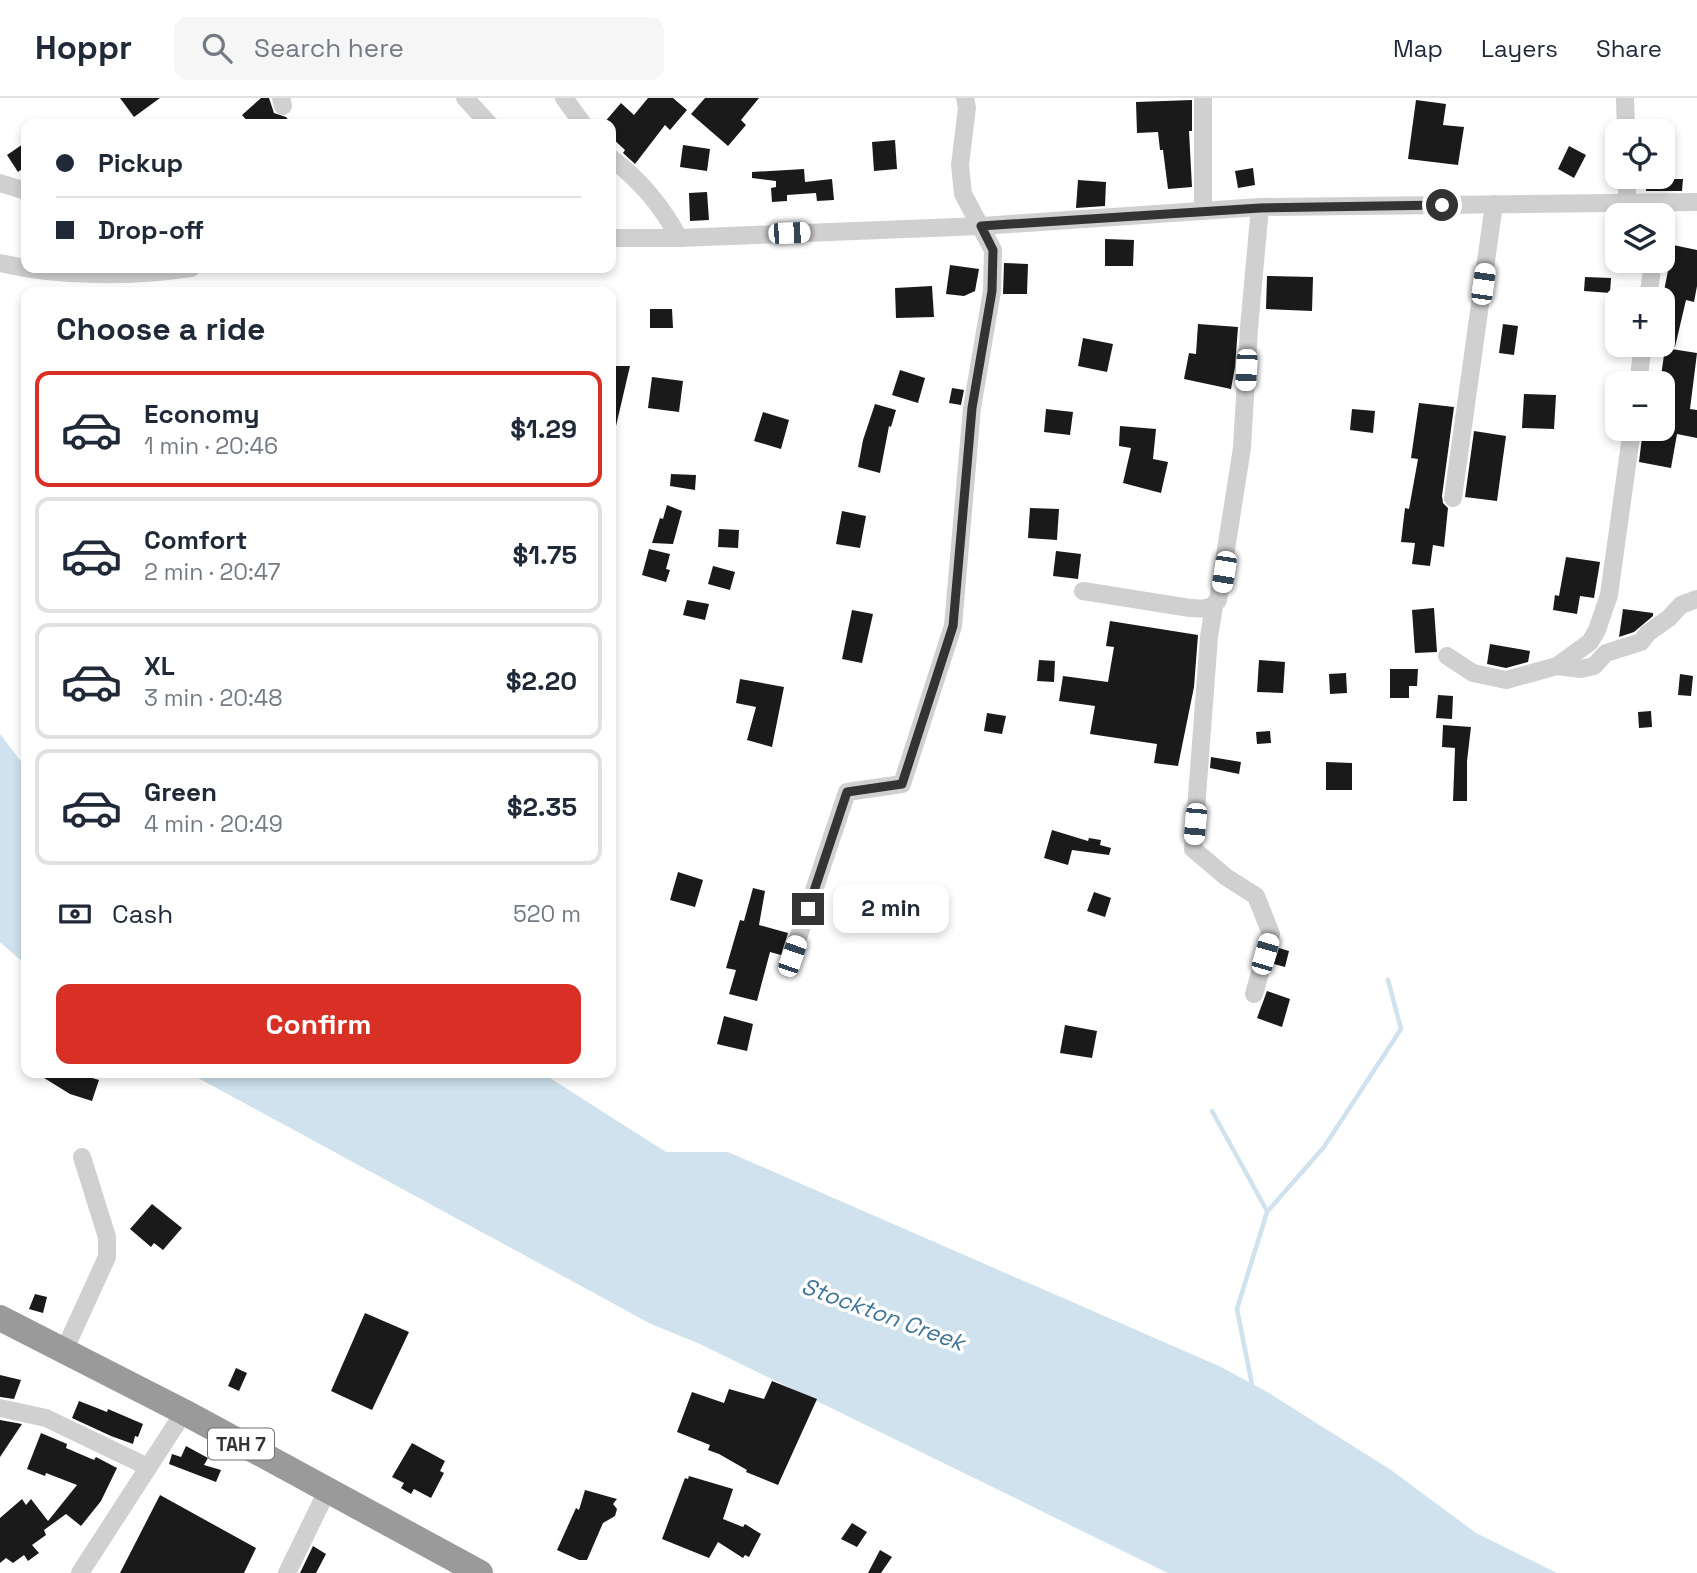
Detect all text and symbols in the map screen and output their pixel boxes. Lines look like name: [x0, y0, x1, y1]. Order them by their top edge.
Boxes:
search box: [174, 17, 664, 80]
text: Hoppr: [35, 27, 132, 69]
icon: search: [198, 29, 236, 67]
text: Search here: [254, 31, 404, 65]
text: Map: [1393, 33, 1443, 64]
text: Layers: [1481, 33, 1558, 64]
text: Share: [1596, 33, 1662, 64]
map controls: [1605, 119, 1675, 441]
button: locate: [1605, 119, 1675, 189]
text: Pickup: [98, 146, 183, 180]
route start: [1426, 189, 1458, 221]
button: layers: [1605, 203, 1675, 273]
text: Drop-off: [98, 213, 204, 247]
car: [768, 222, 811, 244]
car: [1470, 262, 1497, 306]
button: +: [1605, 287, 1675, 357]
text: Choose a ride: [56, 309, 266, 349]
car: [1235, 348, 1258, 392]
button: −: [1605, 371, 1675, 441]
text: Economy: [144, 397, 260, 431]
icon: car: [60, 398, 123, 461]
text: $1.29: [510, 412, 577, 446]
text: 1 min · 20:46: [144, 431, 278, 461]
text: Comfort: [144, 523, 247, 557]
icon: car: [60, 524, 123, 587]
text: $1.75: [513, 538, 577, 572]
car: [1211, 550, 1238, 594]
text: 2 min · 20:47: [144, 557, 280, 587]
text: XL: [144, 649, 175, 683]
icon: car: [60, 650, 123, 713]
text: $2.20: [506, 664, 577, 698]
text: 3 min · 20:48: [144, 683, 283, 713]
text: Green: [144, 775, 217, 809]
icon: car: [60, 776, 123, 839]
text: $2.35: [507, 790, 577, 824]
car: [1183, 802, 1208, 846]
text: 4 min · 20:49: [144, 809, 283, 839]
callout: 2 min: [832, 884, 948, 934]
route end: [792, 893, 824, 925]
text: 2 min: [861, 893, 921, 923]
icon: cash: [56, 895, 94, 933]
text: Cash: [112, 897, 173, 931]
text: 520 m: [513, 899, 581, 929]
car: [1250, 931, 1281, 977]
car: [776, 933, 809, 979]
button: Confirm: [56, 984, 581, 1064]
water label: Stockton Creek: [797, 1271, 971, 1358]
road number: TAH 7: [208, 1428, 274, 1460]

